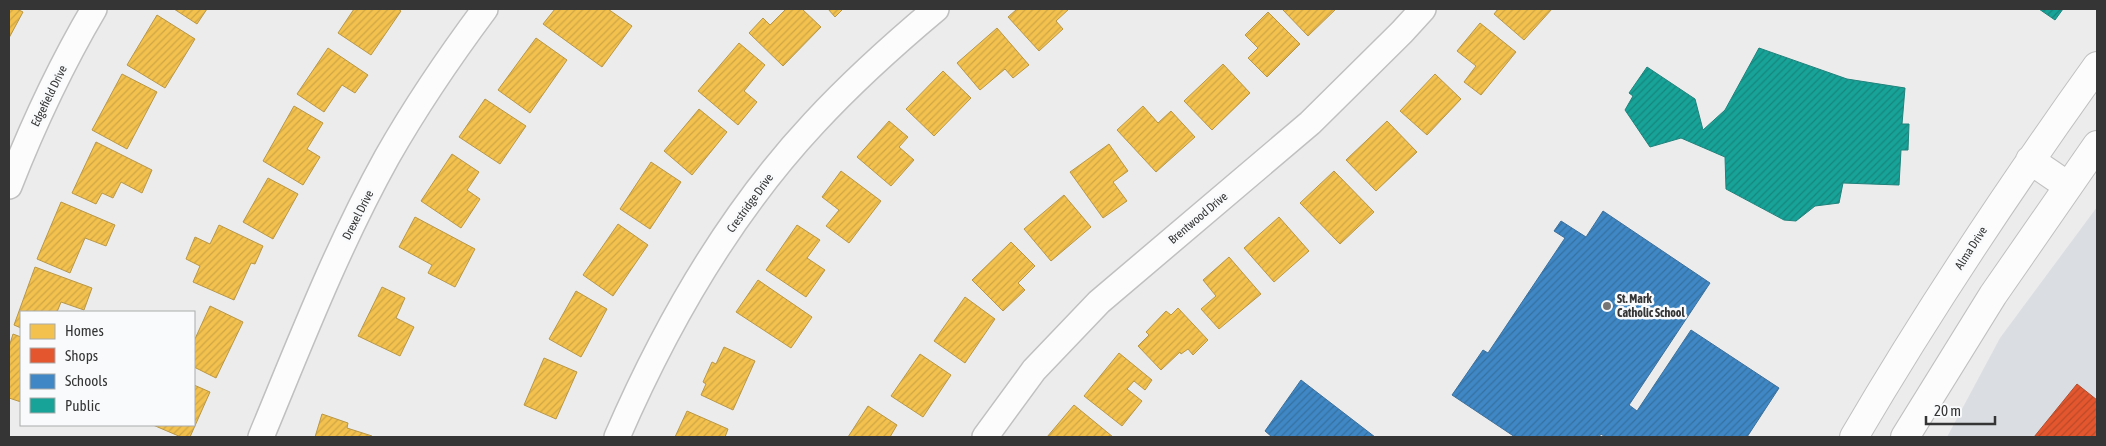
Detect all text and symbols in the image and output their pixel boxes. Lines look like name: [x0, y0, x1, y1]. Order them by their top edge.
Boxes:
street label: Edgefield Drive: [28, 63, 70, 129]
street label: Crestridge Drive: [724, 171, 776, 235]
street label: Drexel Drive: [340, 188, 376, 242]
street label: Brentwood Drive: [1166, 189, 1230, 247]
street label: Alma Drive: [1952, 224, 1990, 272]
place label: St. Mark Catholic School: [1617, 292, 1686, 320]
marker: St. Mark Catholic School: [1601, 300, 1613, 312]
legend: [20, 311, 195, 426]
text: Homes: [65, 322, 104, 339]
text: Shops: [65, 347, 98, 364]
text: Schools: [65, 372, 108, 389]
scale bar: [1926, 394, 1995, 426]
text: Public: [65, 397, 100, 414]
text: 20 m: [1934, 402, 1961, 419]

